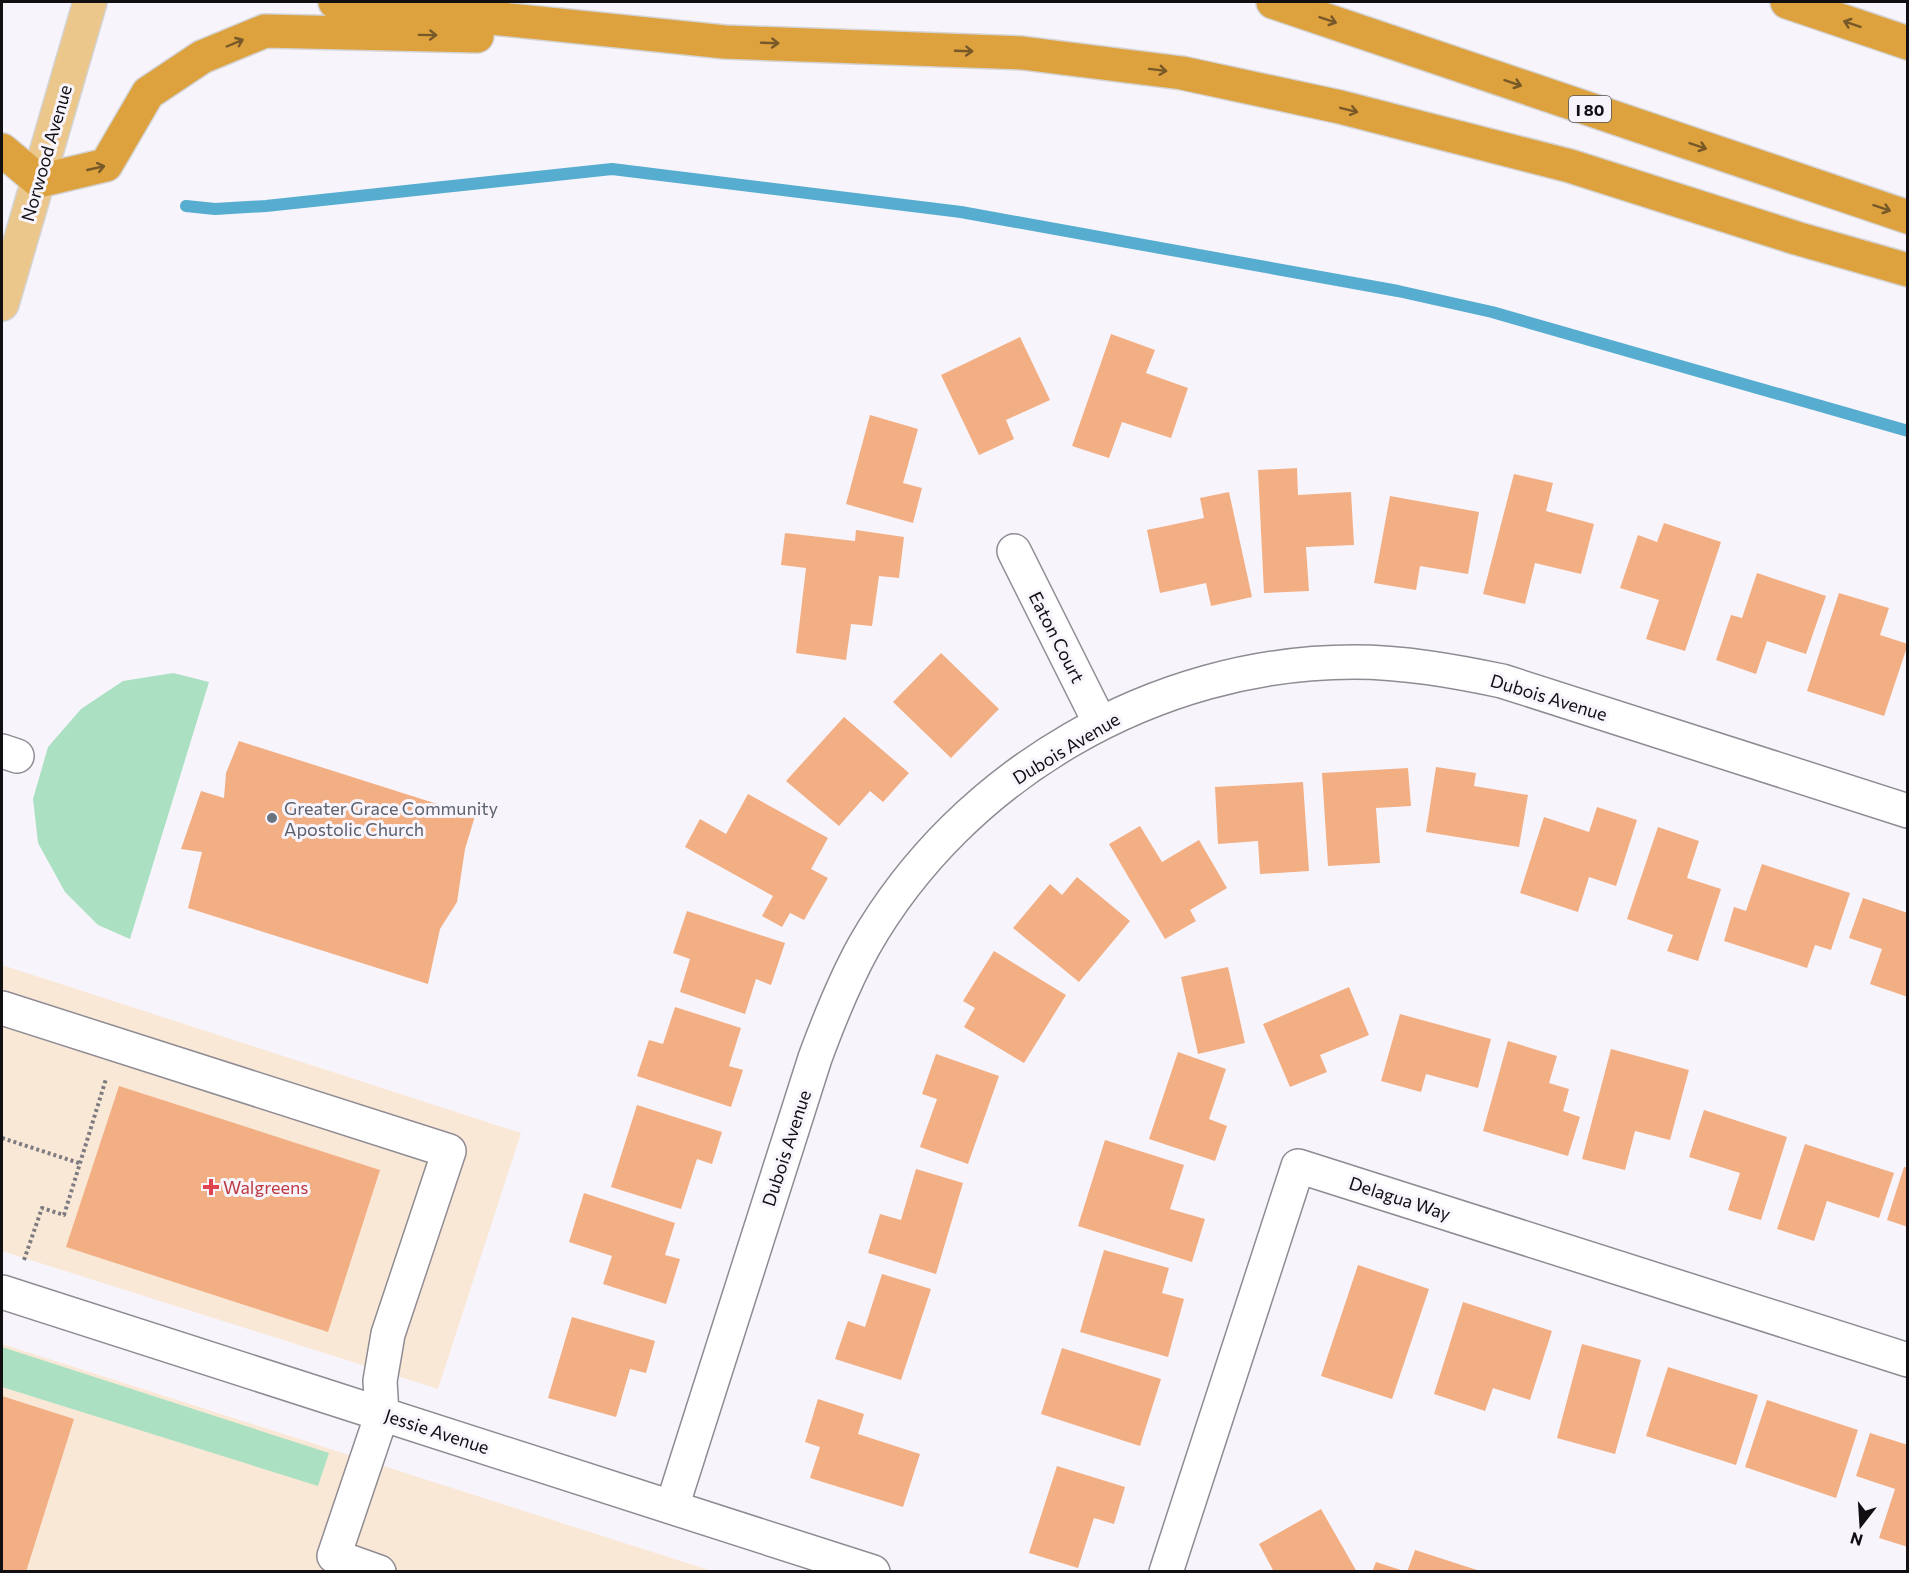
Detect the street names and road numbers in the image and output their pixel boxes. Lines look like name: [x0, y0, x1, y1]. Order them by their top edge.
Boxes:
street label: Norwood Avenue: [16, 82, 76, 224]
road number: I 80: [1569, 96, 1611, 122]
street label: Eaton Court: [1025, 588, 1089, 686]
street label: Dubois Avenue: [1488, 669, 1610, 725]
street label: Dubois Avenue: [1008, 707, 1124, 789]
street label: Dubois Avenue: [757, 1087, 815, 1209]
street label: Delagua Way: [1346, 1171, 1454, 1225]
street label: Jessie Avenue: [382, 1404, 492, 1458]

